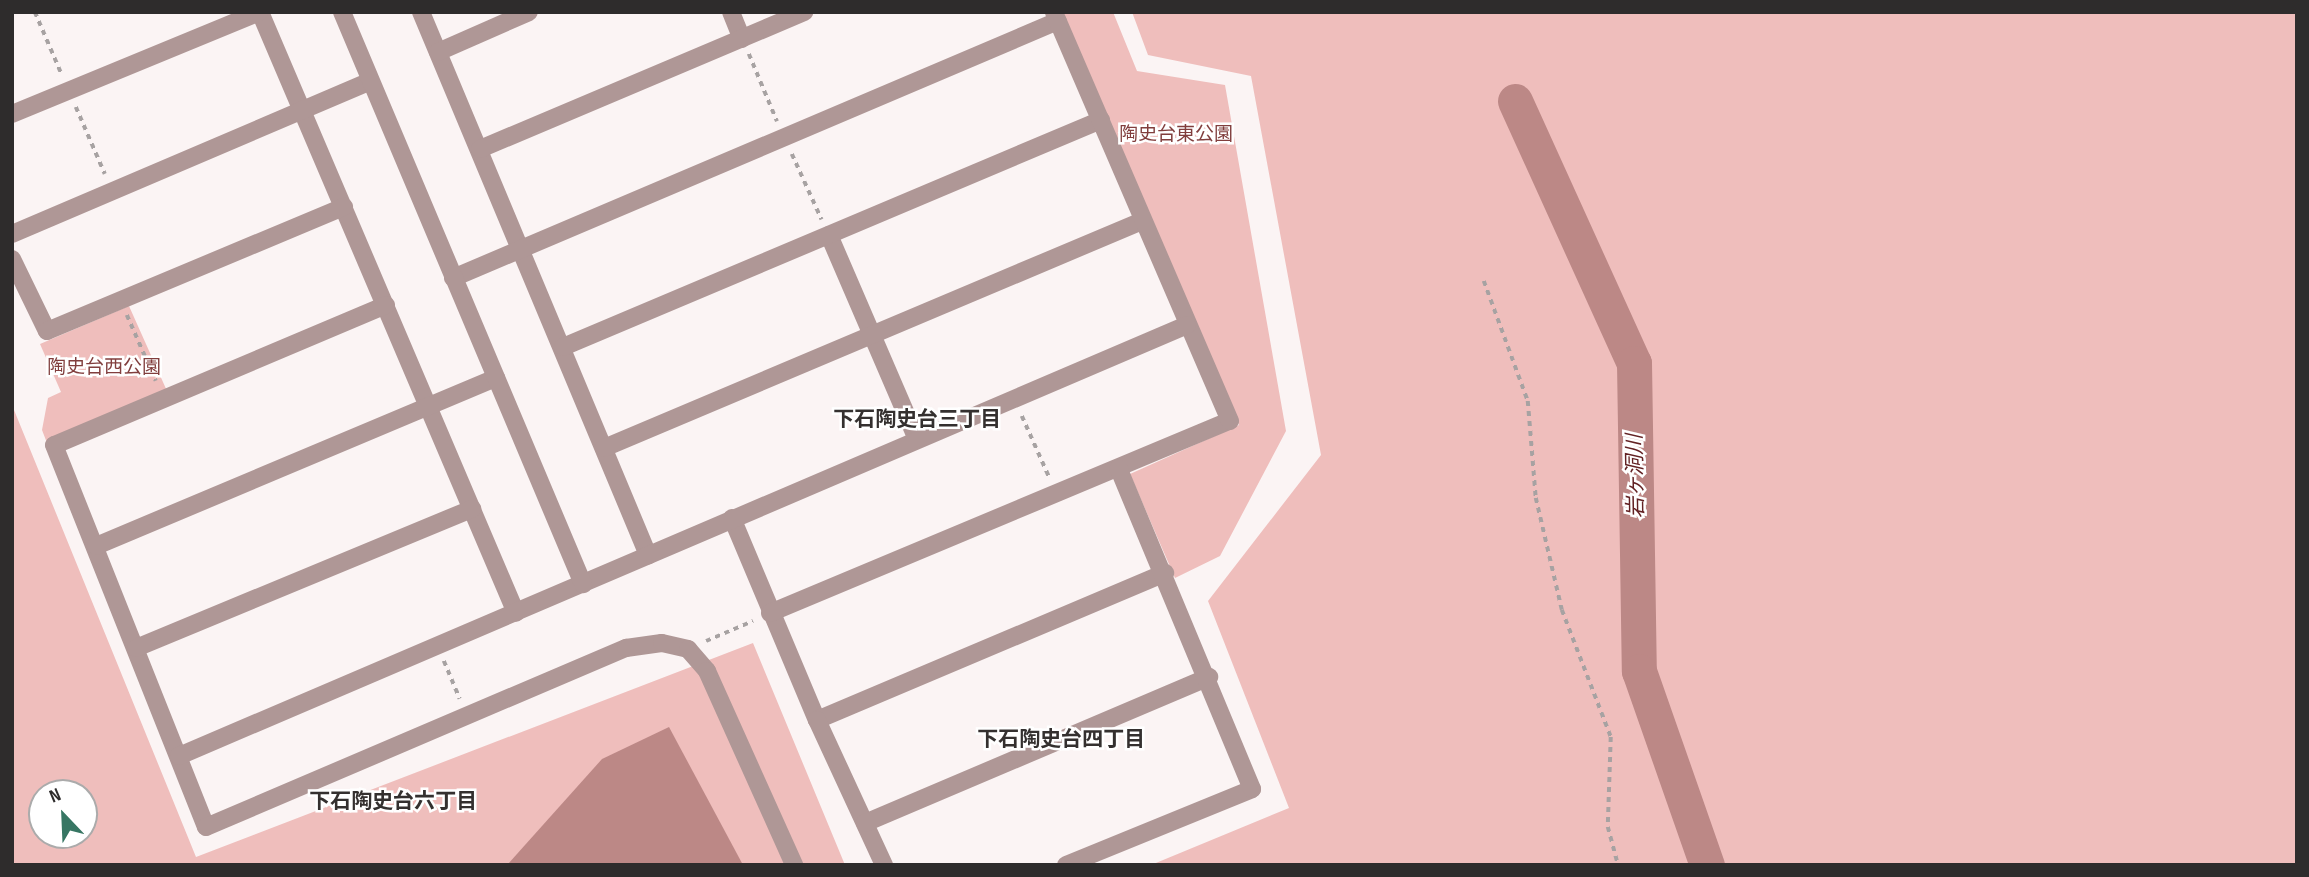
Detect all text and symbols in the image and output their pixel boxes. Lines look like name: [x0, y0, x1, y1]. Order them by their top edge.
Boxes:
park label: 陶史台東公園: [1119, 124, 1233, 146]
park label: 陶史台西公園: [47, 357, 161, 379]
district label: 下石陶史台三丁目: [833, 407, 1001, 433]
water label: 岩ヶ洞川: [1623, 434, 1649, 518]
district label: 下石陶史台四丁目: [977, 727, 1145, 753]
north arrow: [28, 779, 98, 849]
text: N: [46, 783, 65, 809]
district label: 下石陶史台六丁目: [309, 789, 477, 815]

